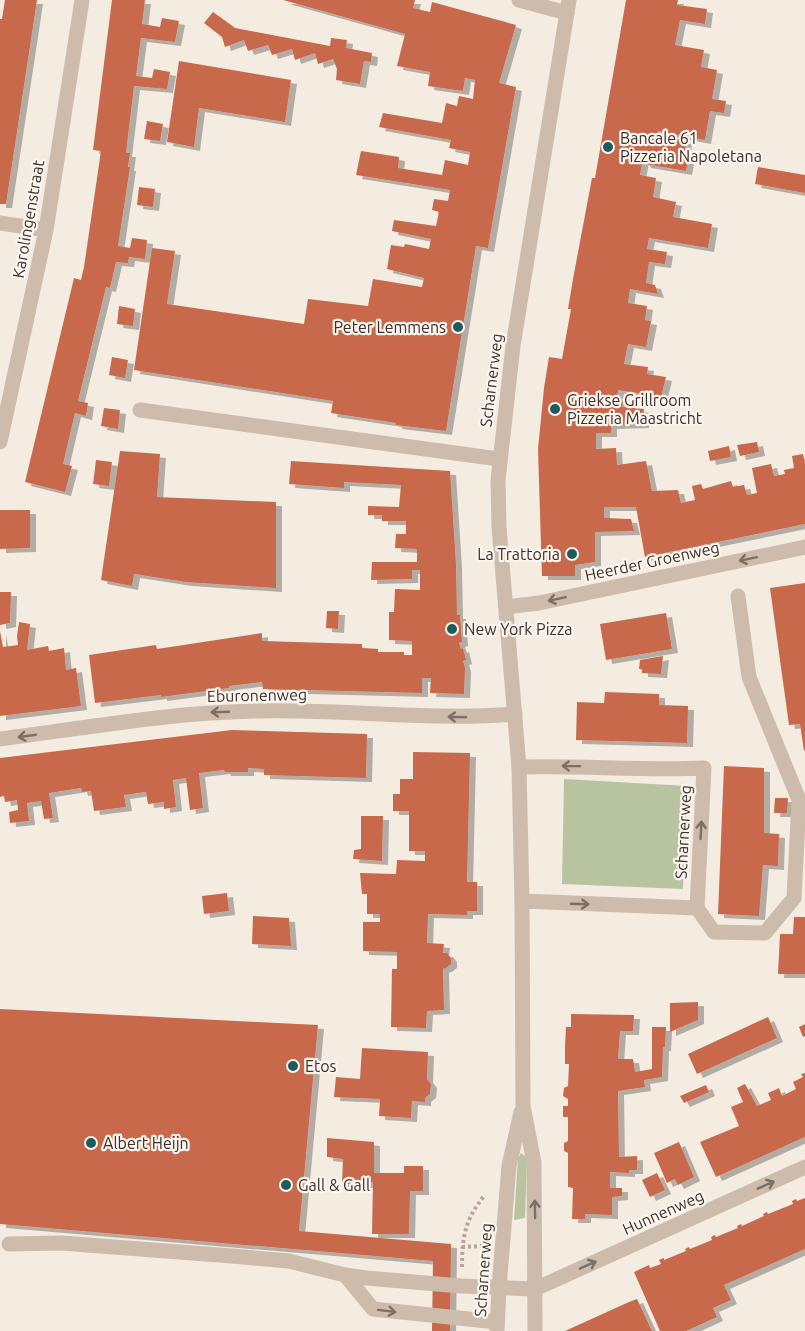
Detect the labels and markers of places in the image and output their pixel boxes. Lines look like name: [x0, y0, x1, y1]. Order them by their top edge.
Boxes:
place label: Bancale 61 Pizzeria Napoletana: [620, 129, 762, 165]
marker: Bancale 61 Pizzeria Napoletana: [601, 140, 615, 154]
place label: Peter Lemmens: [334, 318, 446, 336]
marker: Peter Lemmens: [451, 320, 465, 334]
place label: Griekse Grillroom Pizzeria Maastricht: [567, 391, 703, 427]
marker: Griekse Grillroom Pizzeria Maastricht: [548, 402, 562, 416]
place label: La Trattoria: [477, 545, 560, 563]
marker: La Trattoria: [565, 547, 579, 561]
place label: New York Pizza: [464, 620, 572, 638]
marker: New York Pizza: [445, 622, 459, 636]
place label: Etos: [305, 1057, 337, 1075]
marker: Etos: [286, 1059, 300, 1073]
place label: Albert Heijn: [103, 1134, 189, 1152]
marker: Albert Heijn: [84, 1136, 98, 1150]
place label: Gall & Gall: [298, 1176, 370, 1194]
marker: Gall & Gall: [279, 1178, 293, 1192]

